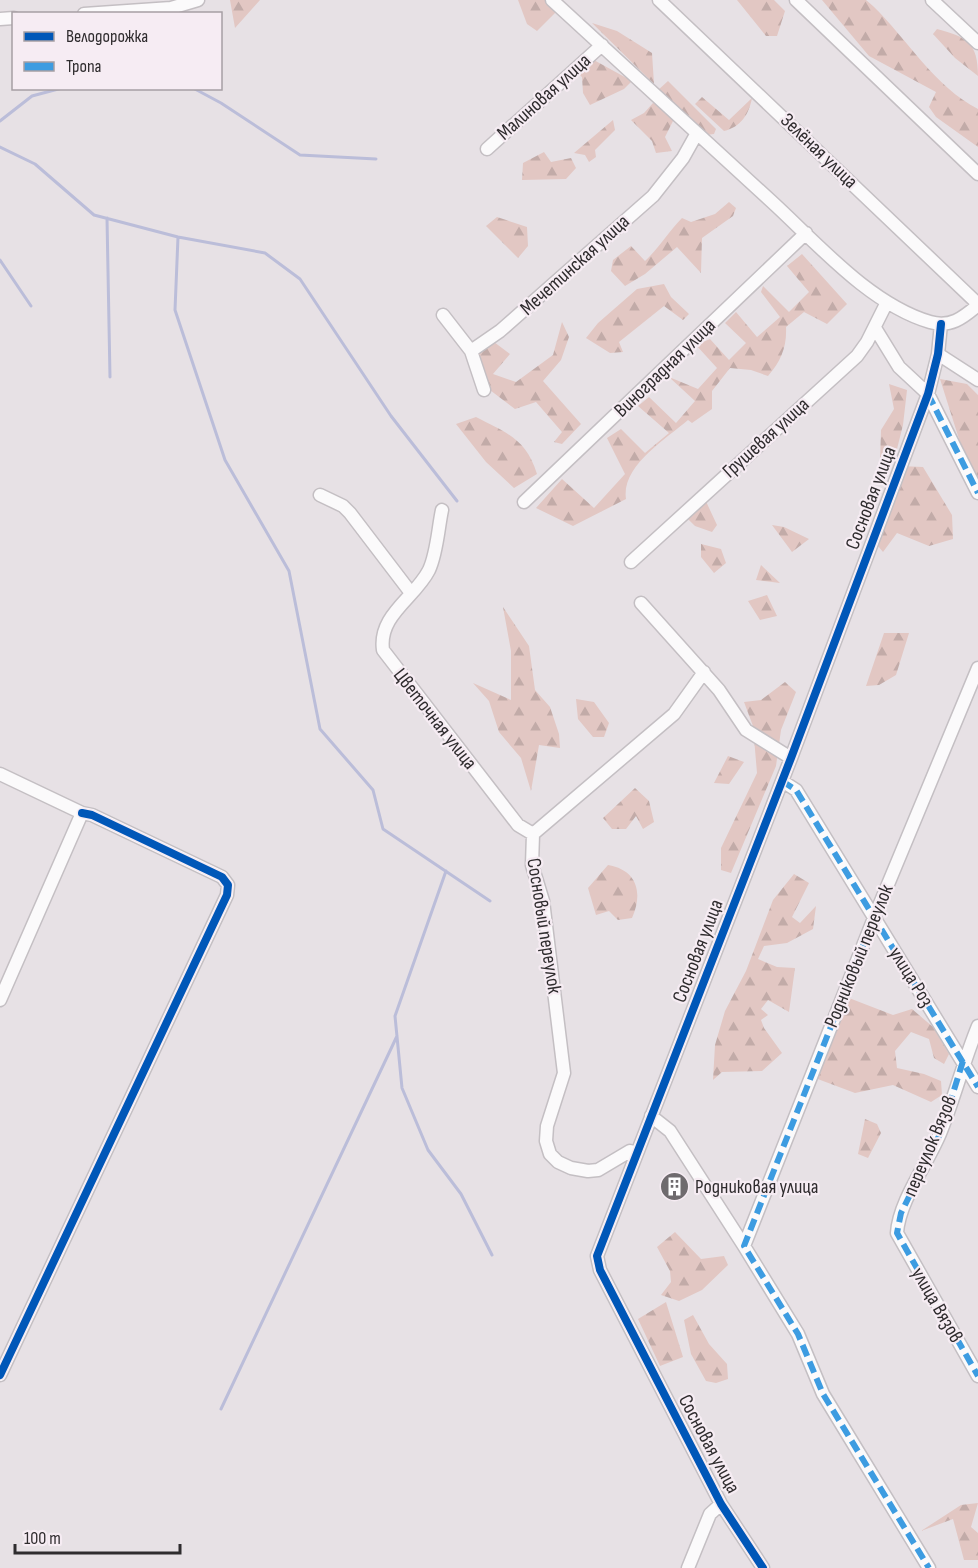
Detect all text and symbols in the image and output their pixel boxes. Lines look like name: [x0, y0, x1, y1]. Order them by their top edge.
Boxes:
legend: [12, 12, 222, 90]
text: Велодорожка: [66, 26, 148, 47]
street label: Малиновая улица: [492, 49, 596, 145]
text: Тропа: [66, 56, 102, 77]
street label: Зелёная улица: [775, 108, 863, 194]
street label: Мечетинская улица: [515, 210, 635, 320]
street label: Виноградная улица: [609, 314, 721, 422]
street label: Грушевая улица: [718, 393, 814, 483]
street label: Сосновая улица: [840, 443, 902, 553]
street label: Цветочная улица: [388, 664, 482, 774]
street label: Сосновый переулок: [521, 856, 567, 996]
street label: Родниковый переулок: [819, 881, 899, 1031]
street label: Сосновая улица: [667, 896, 729, 1006]
street label: улица Роз: [883, 943, 939, 1011]
street label: переулок Вязов: [898, 1092, 962, 1200]
building icon: Родниковая улица: [658, 1171, 690, 1203]
place label: Родниковая улица: [695, 1175, 818, 1199]
street label: улица Вязов: [906, 1263, 968, 1347]
street label: Сосновая улица: [673, 1391, 745, 1497]
scale bar: [15, 1517, 180, 1555]
text: 100 m: [24, 1528, 61, 1549]

